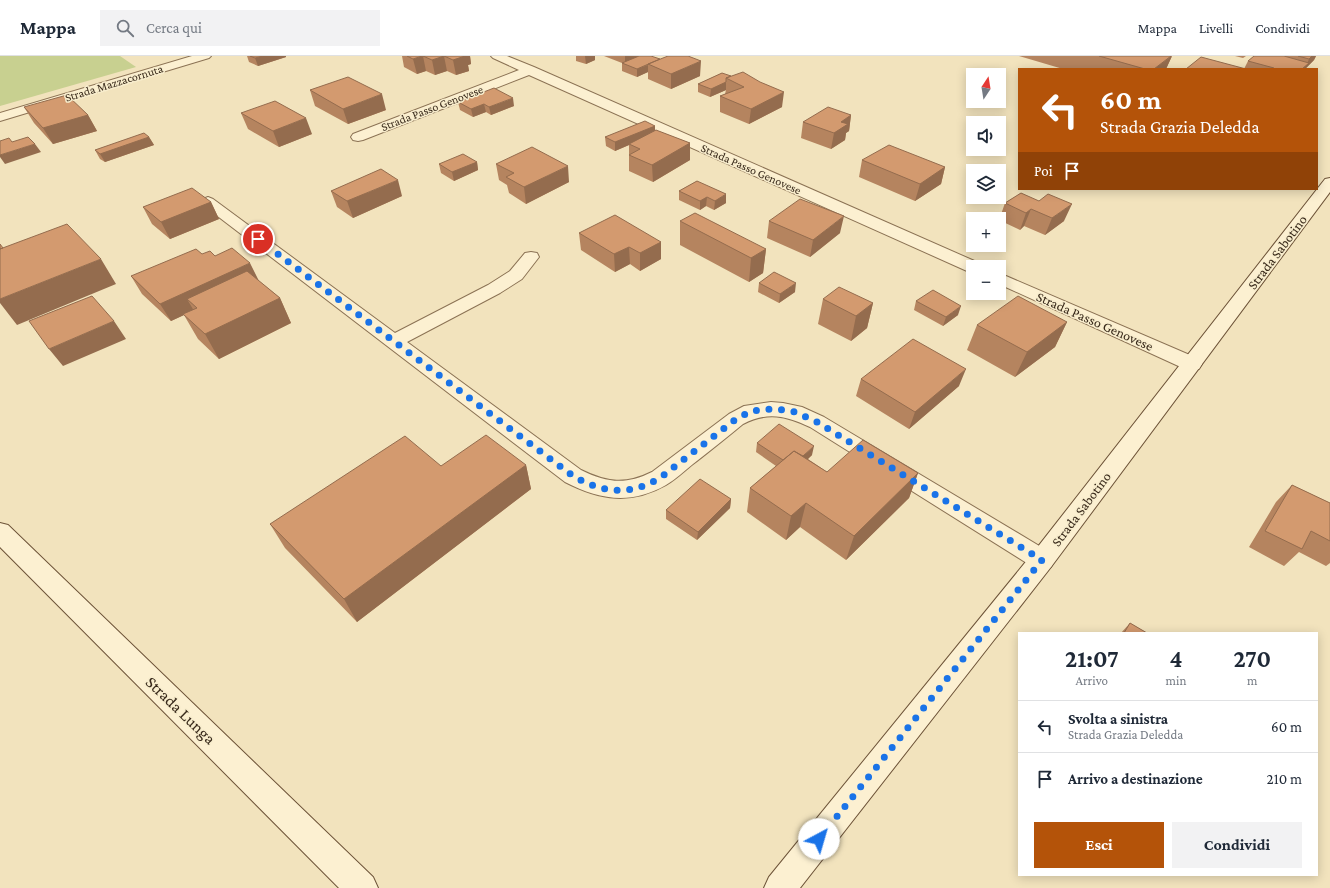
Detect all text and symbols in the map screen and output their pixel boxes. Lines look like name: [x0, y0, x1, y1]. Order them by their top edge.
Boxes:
search box: [100, 10, 380, 46]
text: Mappa: [20, 17, 76, 38]
icon: search: [114, 17, 136, 39]
text: Cerca qui: [146, 20, 202, 36]
text: Mappa: [1138, 20, 1177, 36]
text: Livelli: [1199, 20, 1233, 36]
text: Condividi: [1255, 20, 1310, 36]
street label: Strada Mazzacornuta: [63, 61, 165, 105]
north arrow: [966, 68, 1006, 108]
map controls: [966, 68, 1006, 300]
street label: Strada Passo Genovese: [379, 82, 485, 134]
icon: left: [1034, 84, 1086, 136]
text: 60 m: [1100, 84, 1161, 115]
button: sound: [966, 116, 1006, 156]
text: Strada Grazia Deledda: [1100, 117, 1260, 137]
street label: Strada Passo Genovese: [699, 141, 803, 197]
icon: arrive: [1061, 160, 1083, 182]
text: Poi: [1034, 163, 1053, 179]
button: layers: [966, 164, 1006, 204]
button: +: [966, 212, 1006, 252]
street label: Strada Sabotino: [1244, 212, 1310, 292]
pin: [241, 222, 275, 256]
icon: arrive: [247, 228, 269, 250]
button: −: [966, 260, 1006, 300]
street label: Strada Passo Genovese: [1034, 288, 1156, 354]
street label: Strada Sabotino: [1048, 469, 1114, 549]
text: 21:07: [1065, 645, 1119, 672]
text: 4: [1170, 645, 1182, 672]
text: 270: [1233, 645, 1271, 672]
street label: Strada Lunga: [142, 672, 220, 748]
text: Arrivo: [1076, 673, 1108, 688]
text: min: [1166, 673, 1186, 688]
text: m: [1247, 673, 1257, 688]
text: Svolta a sinistra: [1068, 711, 1168, 727]
icon: left: [1034, 716, 1056, 738]
text: 60 m: [1271, 719, 1302, 735]
text: Strada Grazia Deledda: [1068, 727, 1183, 742]
icon: arrive: [1034, 768, 1056, 790]
text: Arrivo a destinazione: [1068, 771, 1203, 787]
text: 210 m: [1267, 771, 1302, 787]
position arrow: [798, 818, 840, 860]
button: Esci: [1034, 822, 1164, 868]
button: Condividi: [1172, 822, 1302, 868]

